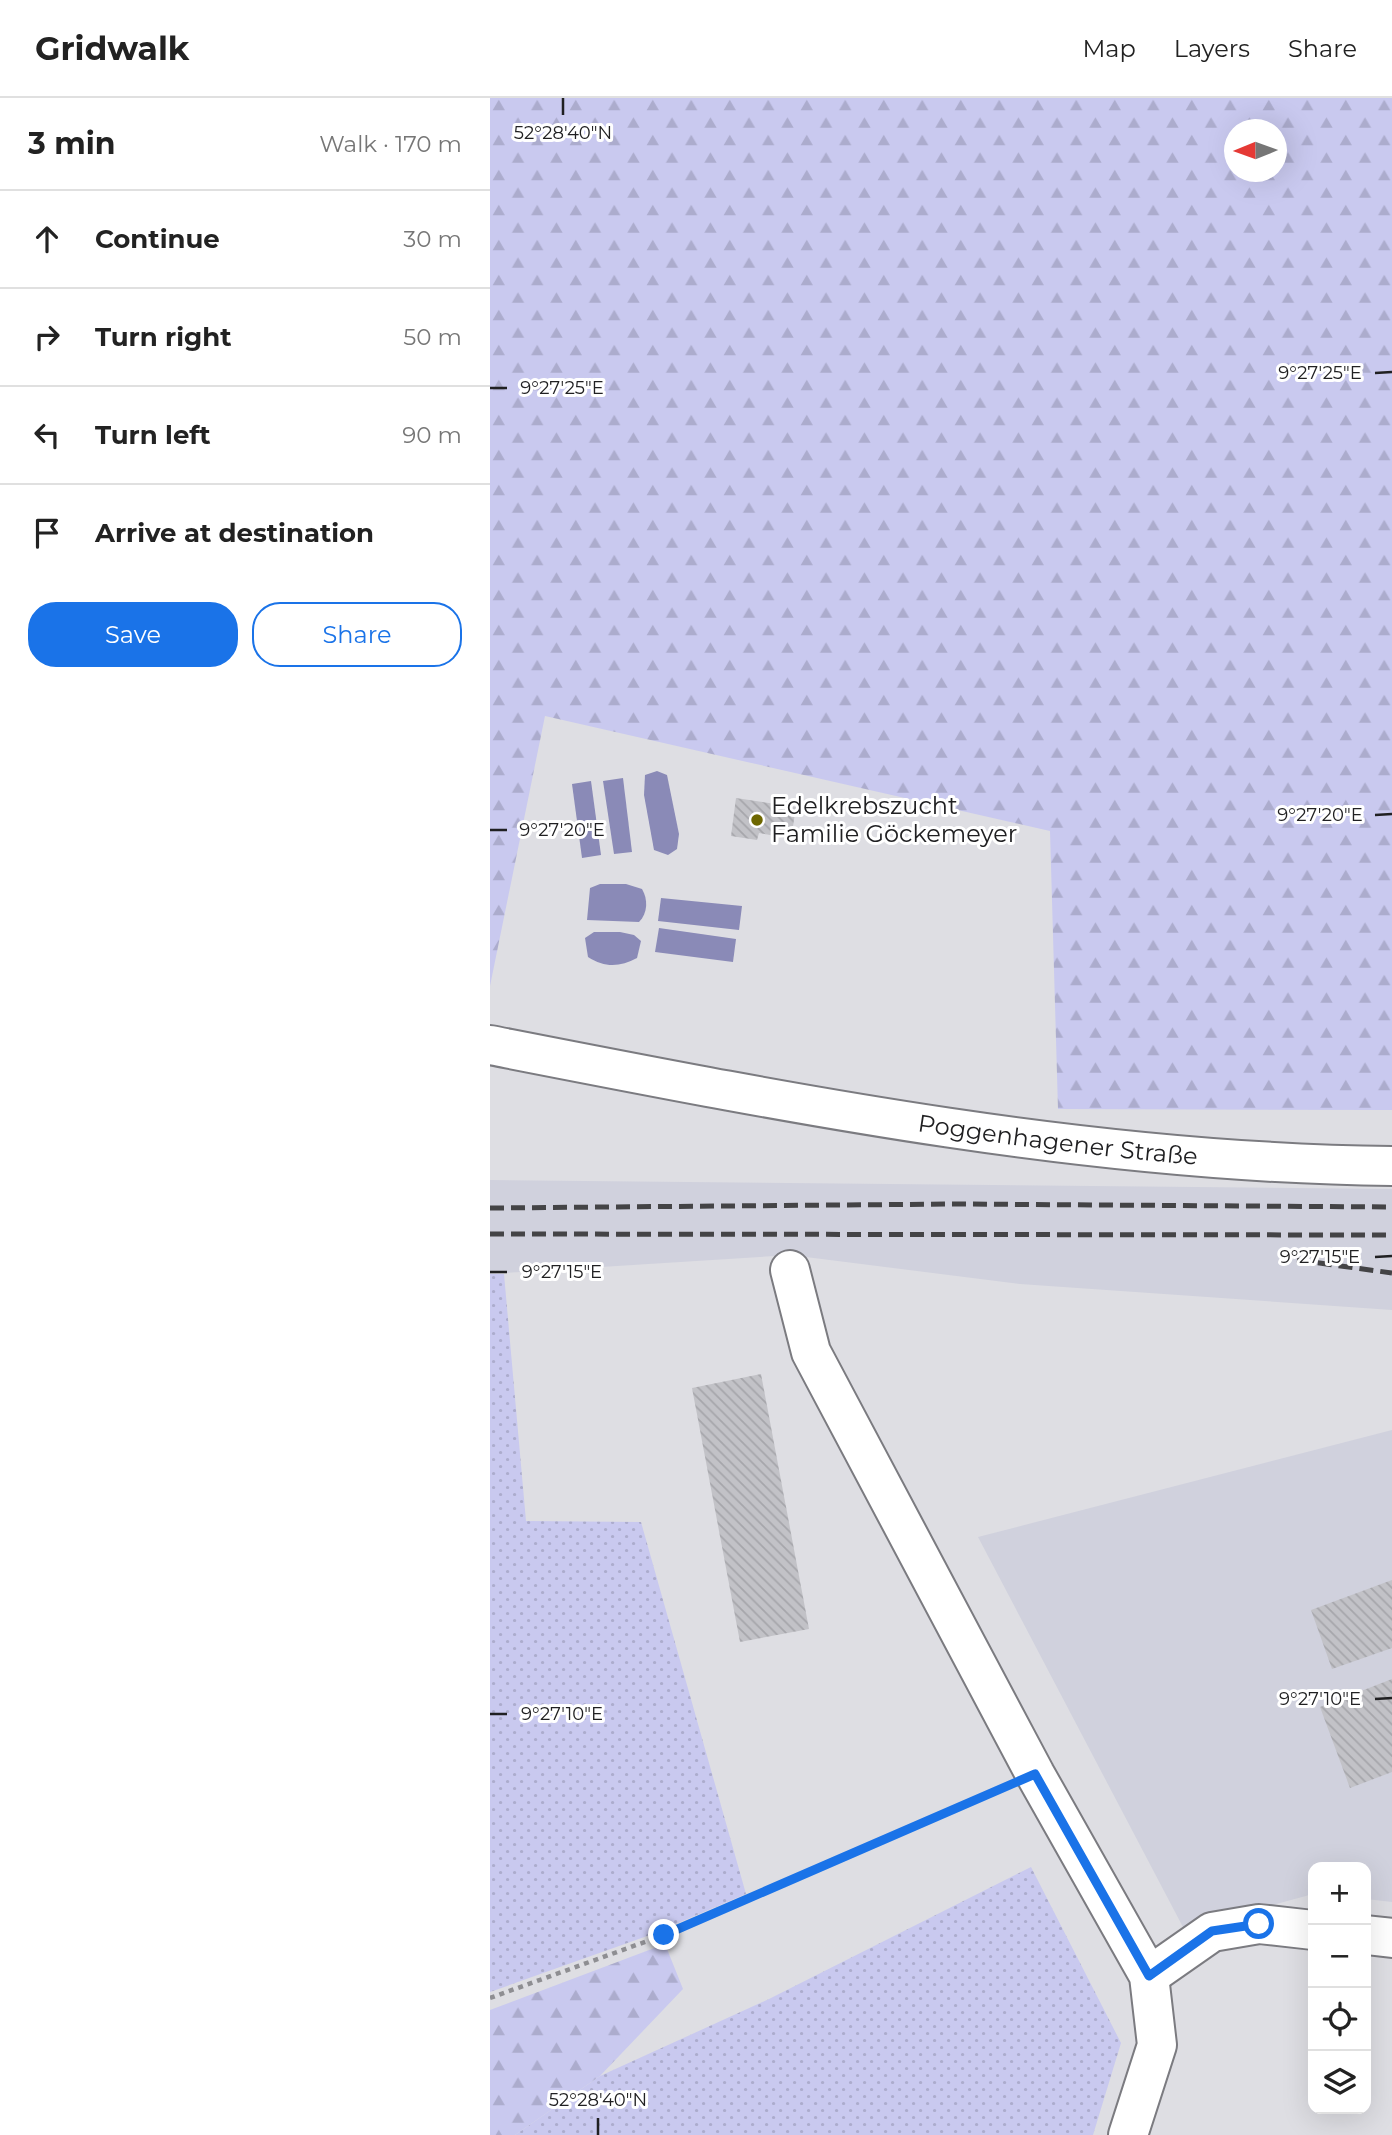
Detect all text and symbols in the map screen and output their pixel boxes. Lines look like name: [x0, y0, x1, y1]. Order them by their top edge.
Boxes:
text: Gridwalk: [35, 28, 189, 68]
text: Map: [1082, 34, 1136, 63]
text: Layers: [1174, 34, 1250, 63]
text: Share: [1288, 34, 1357, 63]
north arrow: [1224, 119, 1287, 182]
text: 52°28'40"N: [514, 122, 612, 144]
text: 3 min: [28, 125, 115, 162]
text: Walk · 170 m: [319, 130, 462, 158]
icon: ahead: [28, 220, 66, 258]
text: Continue: [95, 223, 220, 255]
text: 30 m: [403, 225, 462, 253]
icon: right: [28, 318, 66, 356]
text: Turn right: [95, 321, 231, 353]
text: 50 m: [403, 323, 462, 351]
text: 9°27'25"E: [1278, 362, 1362, 384]
text: 9°27'25"E: [520, 377, 604, 399]
icon: left: [28, 416, 66, 454]
text: Turn left: [95, 419, 211, 451]
text: 90 m: [402, 421, 462, 449]
icon: arrive: [28, 514, 66, 552]
text: Arrive at destination: [95, 517, 374, 549]
button: Save: [28, 602, 238, 667]
button: Share: [252, 602, 462, 667]
place label: Edelkrebszucht Familie Göckemeyer: [771, 791, 1017, 848]
text: 9°27'20"E: [1277, 804, 1363, 826]
marker: Edelkrebszucht Familie Göckemeyer: [749, 812, 765, 828]
text: 9°27'20"E: [519, 819, 605, 841]
street label: Poggenhagener Straße: [916, 1108, 1199, 1171]
text: 9°27'15"E: [1280, 1246, 1360, 1268]
text: 9°27'15"E: [522, 1261, 602, 1283]
text: 9°27'10"E: [1279, 1688, 1361, 1710]
text: 9°27'10"E: [521, 1703, 603, 1725]
map controls: [1308, 1862, 1371, 2114]
button: +: [1308, 1862, 1371, 1925]
route start: [1243, 1908, 1274, 1939]
route end: [648, 1919, 679, 1950]
button: −: [1308, 1925, 1371, 1988]
button: locate: [1308, 1988, 1371, 2051]
button: layers: [1308, 2051, 1371, 2114]
text: 52°28'40"N: [549, 2089, 647, 2111]

